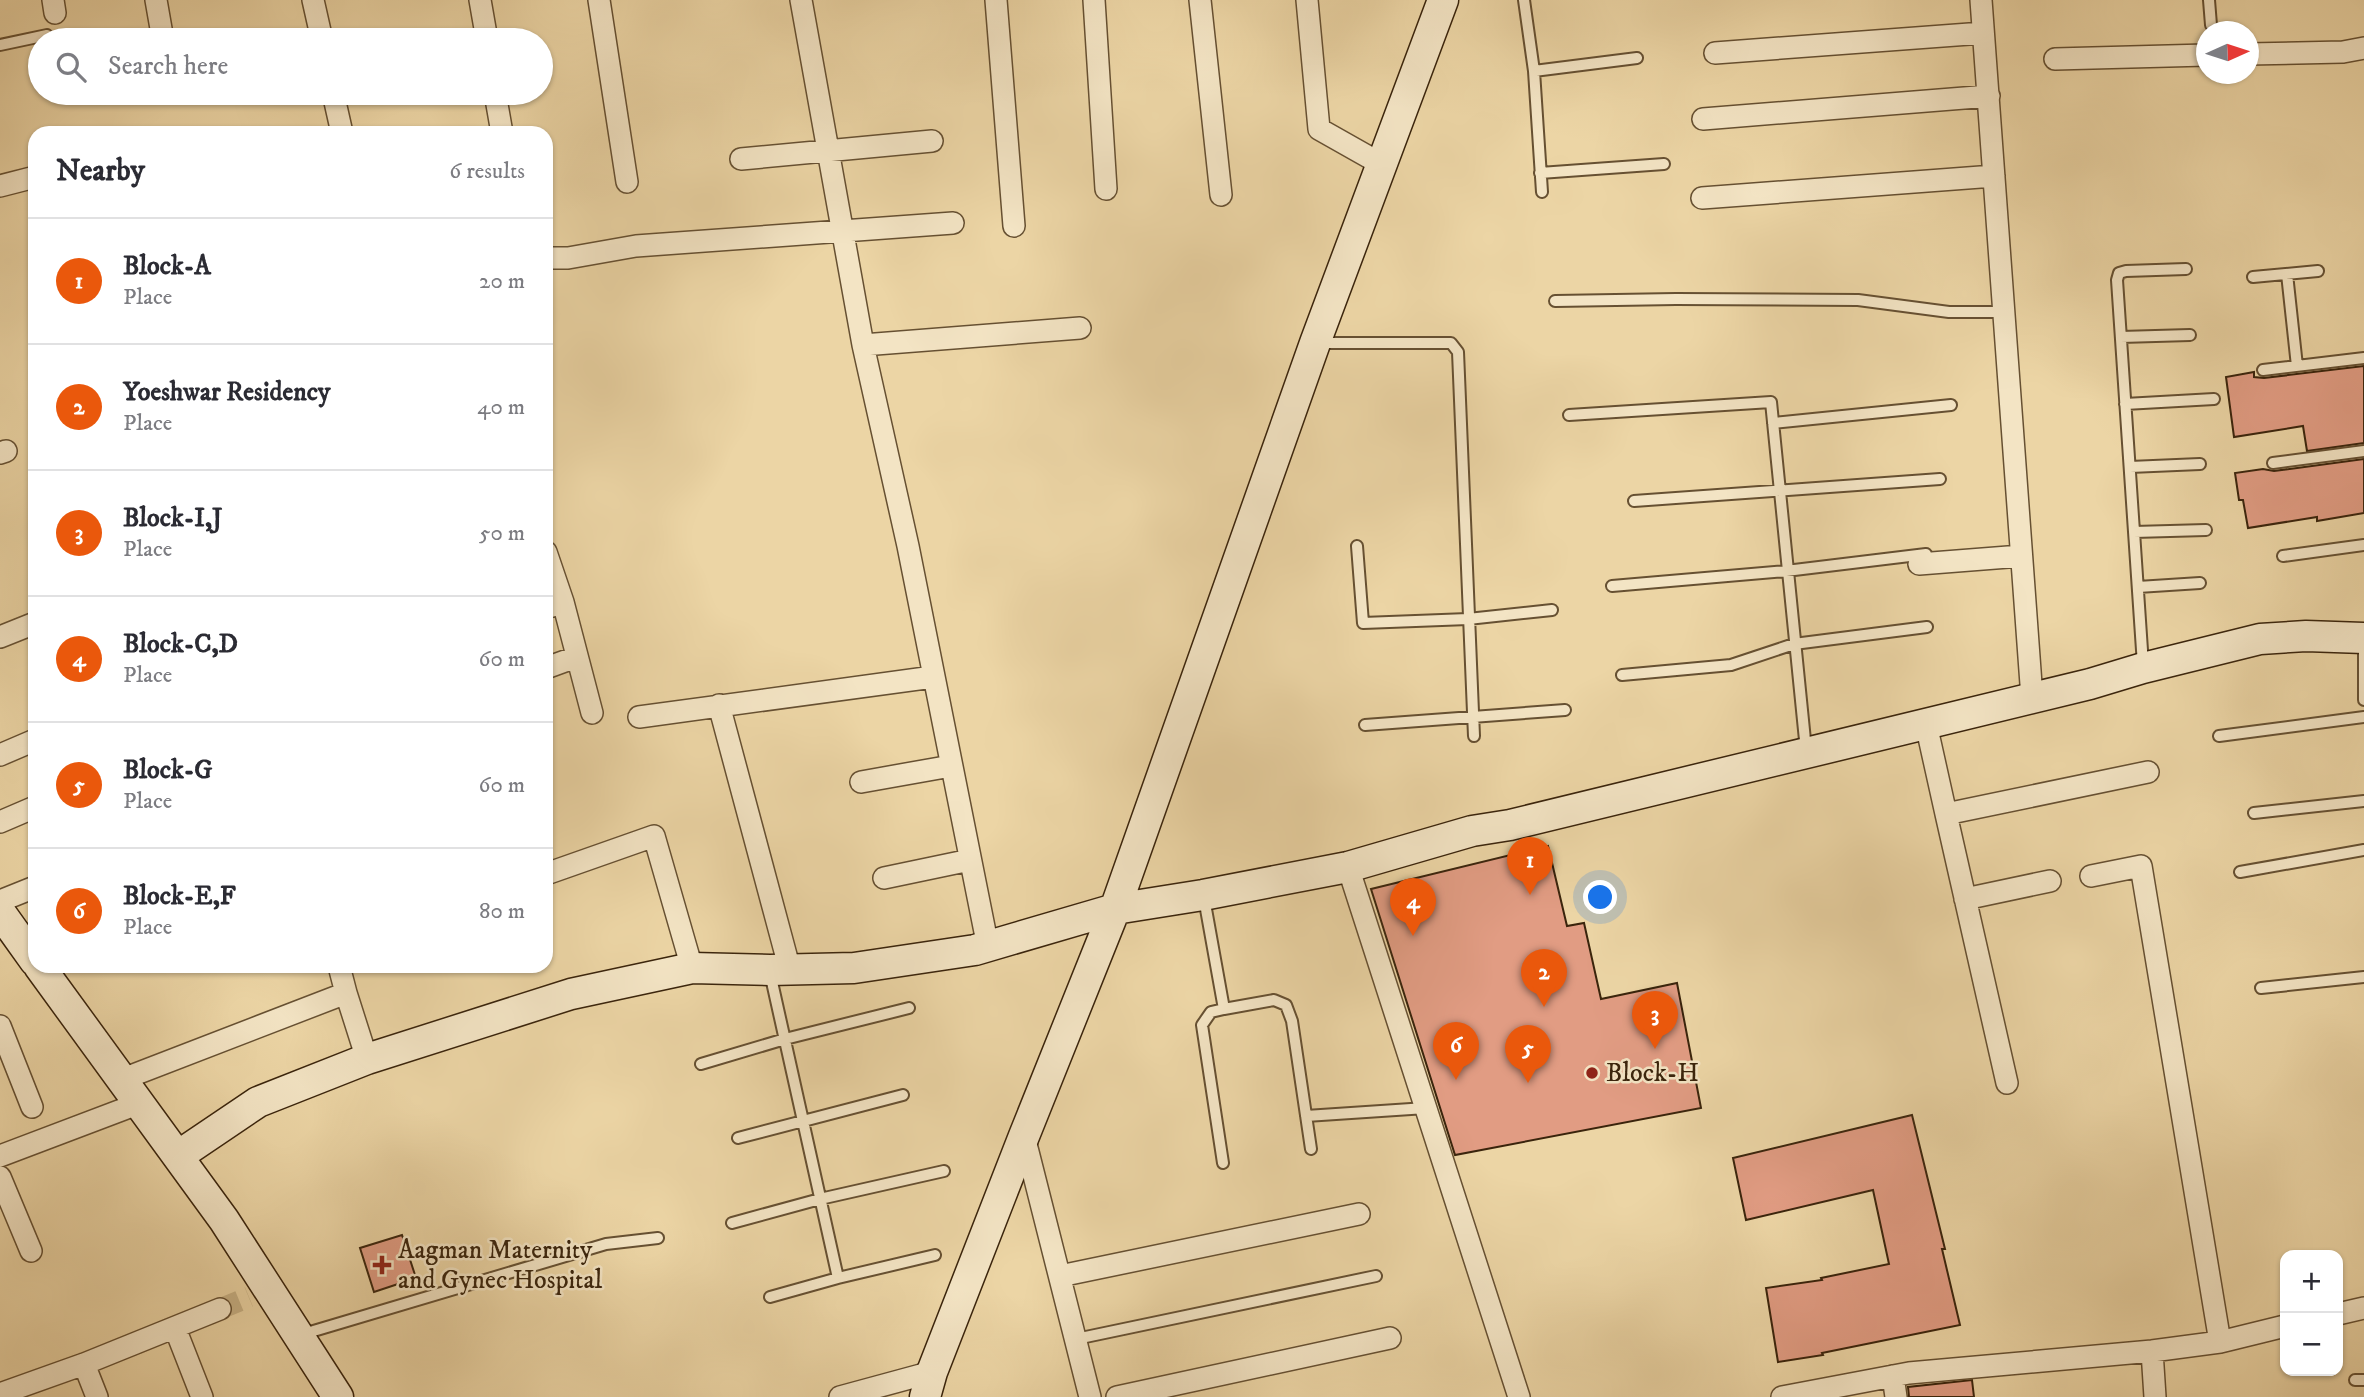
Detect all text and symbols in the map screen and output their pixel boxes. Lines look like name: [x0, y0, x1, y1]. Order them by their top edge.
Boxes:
north arrow: [2196, 21, 2259, 84]
search box: [28, 28, 553, 105]
icon: search: [52, 48, 90, 86]
text: Search here: [108, 50, 228, 83]
text: Nearby: [56, 153, 145, 190]
text: 6 results: [449, 157, 525, 186]
text: Block-A: [123, 250, 211, 283]
text: 1: [75, 267, 83, 296]
text: 20 m: [479, 267, 525, 296]
text: Place: [123, 283, 172, 312]
text: Yoeshwar Residency: [123, 376, 330, 409]
text: 2: [73, 393, 85, 422]
text: 40 m: [477, 393, 525, 422]
text: Place: [123, 409, 172, 438]
text: Block-I,J: [123, 502, 223, 535]
text: 3: [75, 519, 83, 548]
text: 50 m: [479, 519, 525, 548]
text: Place: [123, 535, 172, 564]
text: Block-C,D: [123, 628, 238, 661]
text: 4: [72, 645, 86, 674]
text: 60 m: [478, 645, 525, 674]
text: Place: [123, 661, 172, 690]
text: Block-G: [123, 754, 213, 787]
text: 5: [73, 771, 85, 800]
text: 60 m: [478, 771, 525, 800]
text: Place: [123, 787, 172, 816]
pin: 1: [1507, 837, 1553, 895]
pin: 4: [1390, 878, 1436, 936]
text: Block-E,F: [123, 880, 236, 913]
your location: [1583, 880, 1617, 914]
text: 6: [73, 897, 85, 926]
text: 80 m: [479, 897, 525, 926]
text: Place: [123, 913, 172, 942]
pin: 2: [1521, 949, 1567, 1007]
pin: 3: [1632, 991, 1678, 1049]
pin: 6: [1433, 1022, 1479, 1080]
pin: 5: [1505, 1025, 1551, 1083]
place label: Block-H: [1606, 1057, 1699, 1090]
marker: Block-H: [1584, 1065, 1600, 1081]
place label: Aagman Maternity and Gynec Hospital: [398, 1234, 602, 1297]
map controls: [2280, 1250, 2343, 1376]
button: +: [2280, 1250, 2343, 1313]
marker: Aagman Maternity and Gynec Hospital: [372, 1255, 392, 1275]
button: −: [2280, 1313, 2343, 1376]

